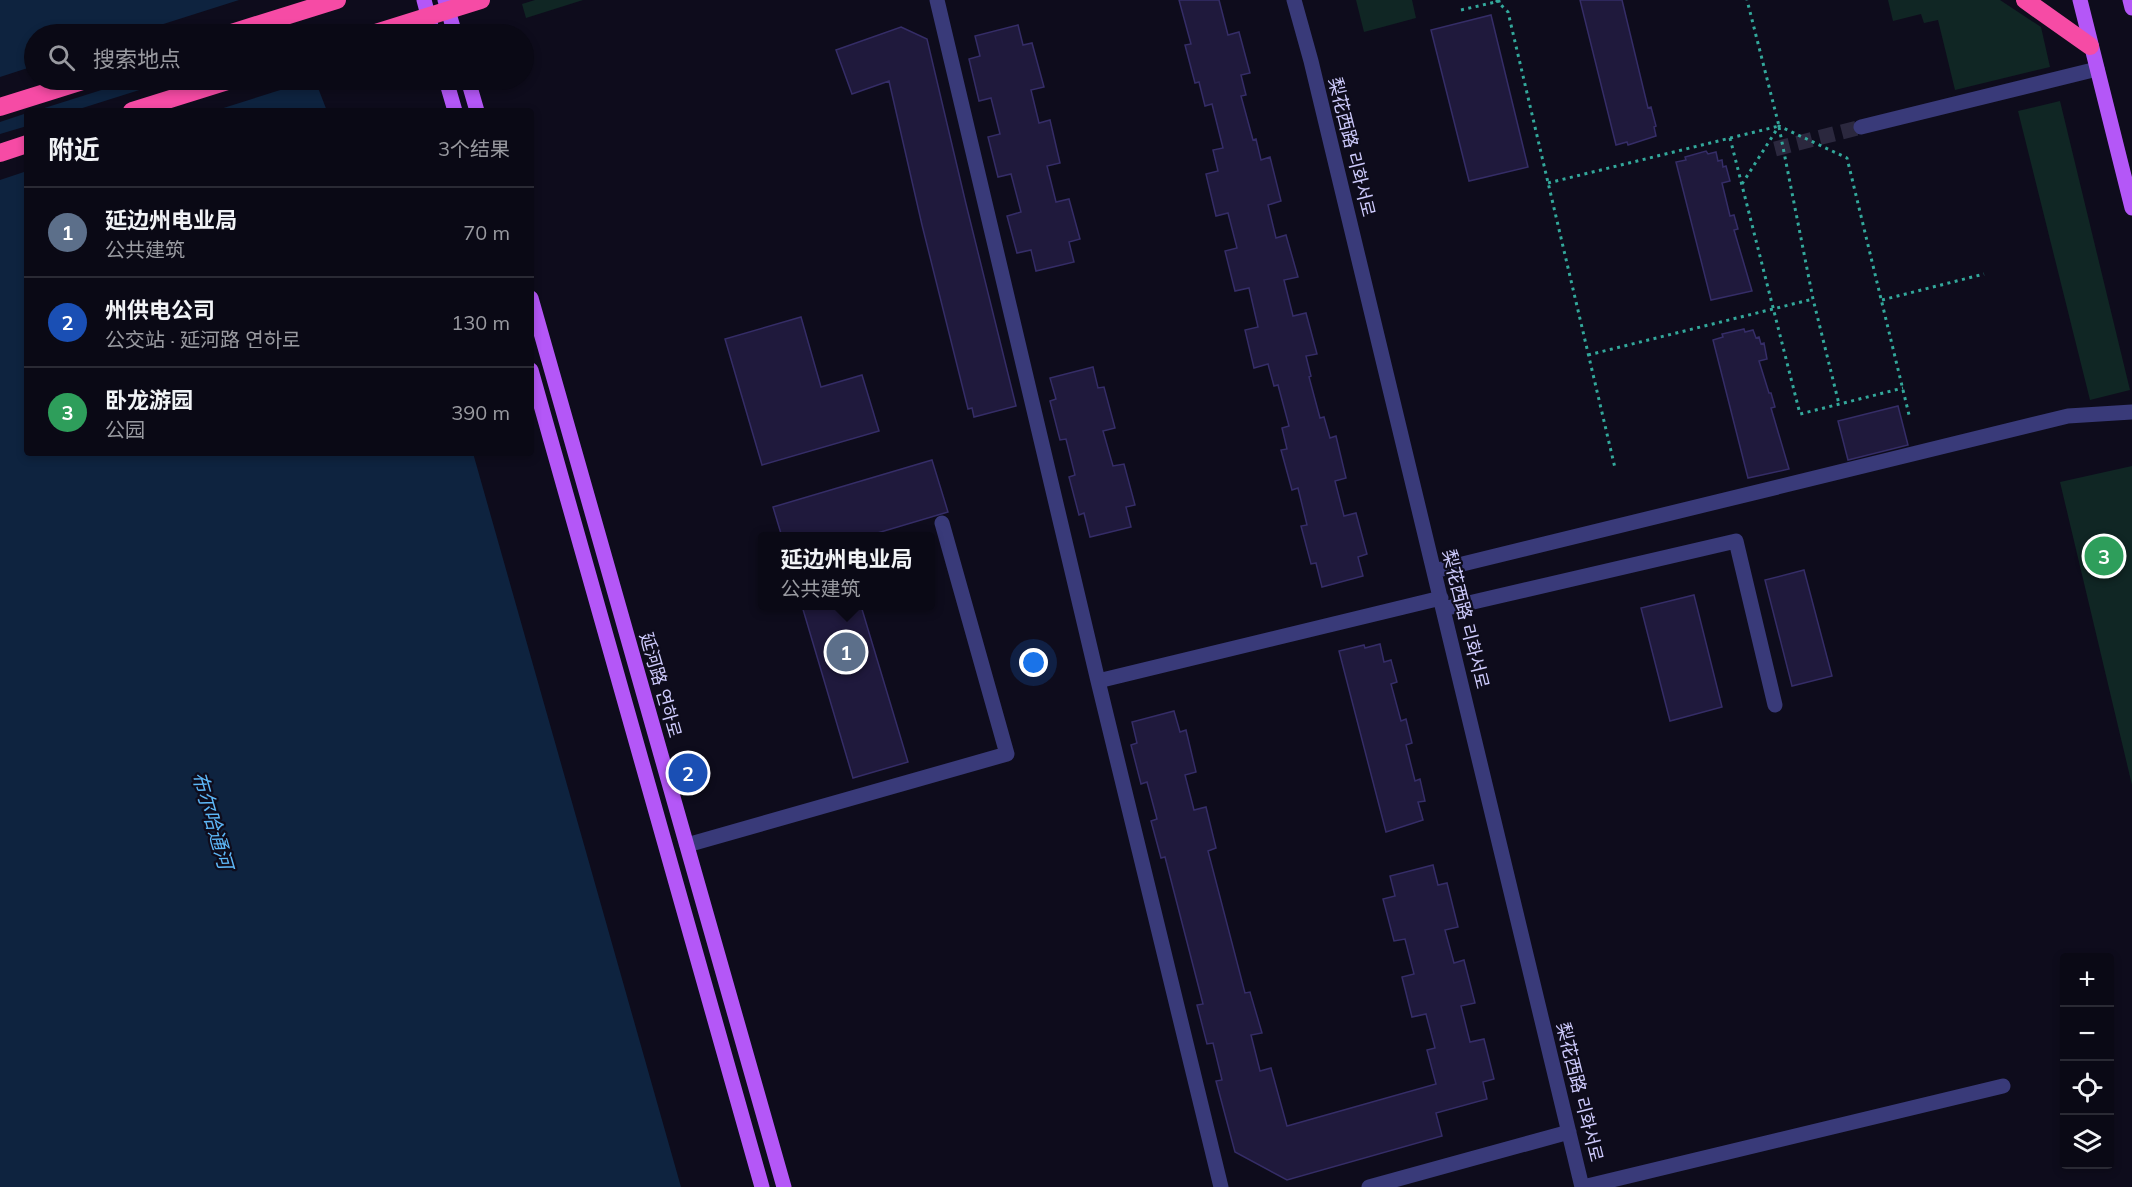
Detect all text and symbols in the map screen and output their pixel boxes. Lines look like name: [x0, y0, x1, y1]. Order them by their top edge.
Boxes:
search box: [24, 24, 534, 90]
icon: search: [45, 41, 78, 74]
text: 搜索地点: [93, 45, 181, 73]
street label: 梨花西路 리화서로: [1324, 75, 1380, 219]
text: 附近: [48, 133, 100, 166]
text: 3个结果: [438, 136, 510, 161]
text: 延边州电业局: [105, 206, 237, 234]
text: 1: [62, 220, 74, 245]
text: 70 m: [463, 220, 510, 245]
text: 公共建筑: [105, 237, 185, 262]
text: 州供电公司: [105, 296, 215, 324]
text: 2: [62, 310, 74, 335]
text: 130 m: [451, 310, 510, 335]
text: 公交站 · 延河路 연하로: [105, 327, 300, 352]
text: 卧龙游园: [105, 386, 193, 414]
text: 3: [62, 400, 74, 425]
text: 390 m: [451, 400, 510, 425]
text: 公园: [105, 417, 145, 442]
popup: [758, 532, 935, 610]
pin: 3: [2084, 534, 2124, 578]
text: 延边州电业局: [780, 545, 913, 573]
street label: 梨花西路 리화서로: [1438, 547, 1494, 691]
text: 公共建筑: [780, 576, 860, 601]
street label: 延河路 연하로: [635, 630, 687, 740]
pin: 1: [826, 630, 866, 674]
your location: [1019, 648, 1048, 677]
pin: 2: [668, 750, 708, 796]
water label: 布尔哈通河: [187, 768, 240, 875]
map controls: [2060, 953, 2114, 1169]
button: +: [2060, 953, 2114, 1007]
button: −: [2060, 1007, 2114, 1061]
street label: 梨花西路 리화서로: [1552, 1020, 1608, 1164]
button: locate: [2060, 1061, 2114, 1115]
button: layers: [2060, 1115, 2114, 1169]

